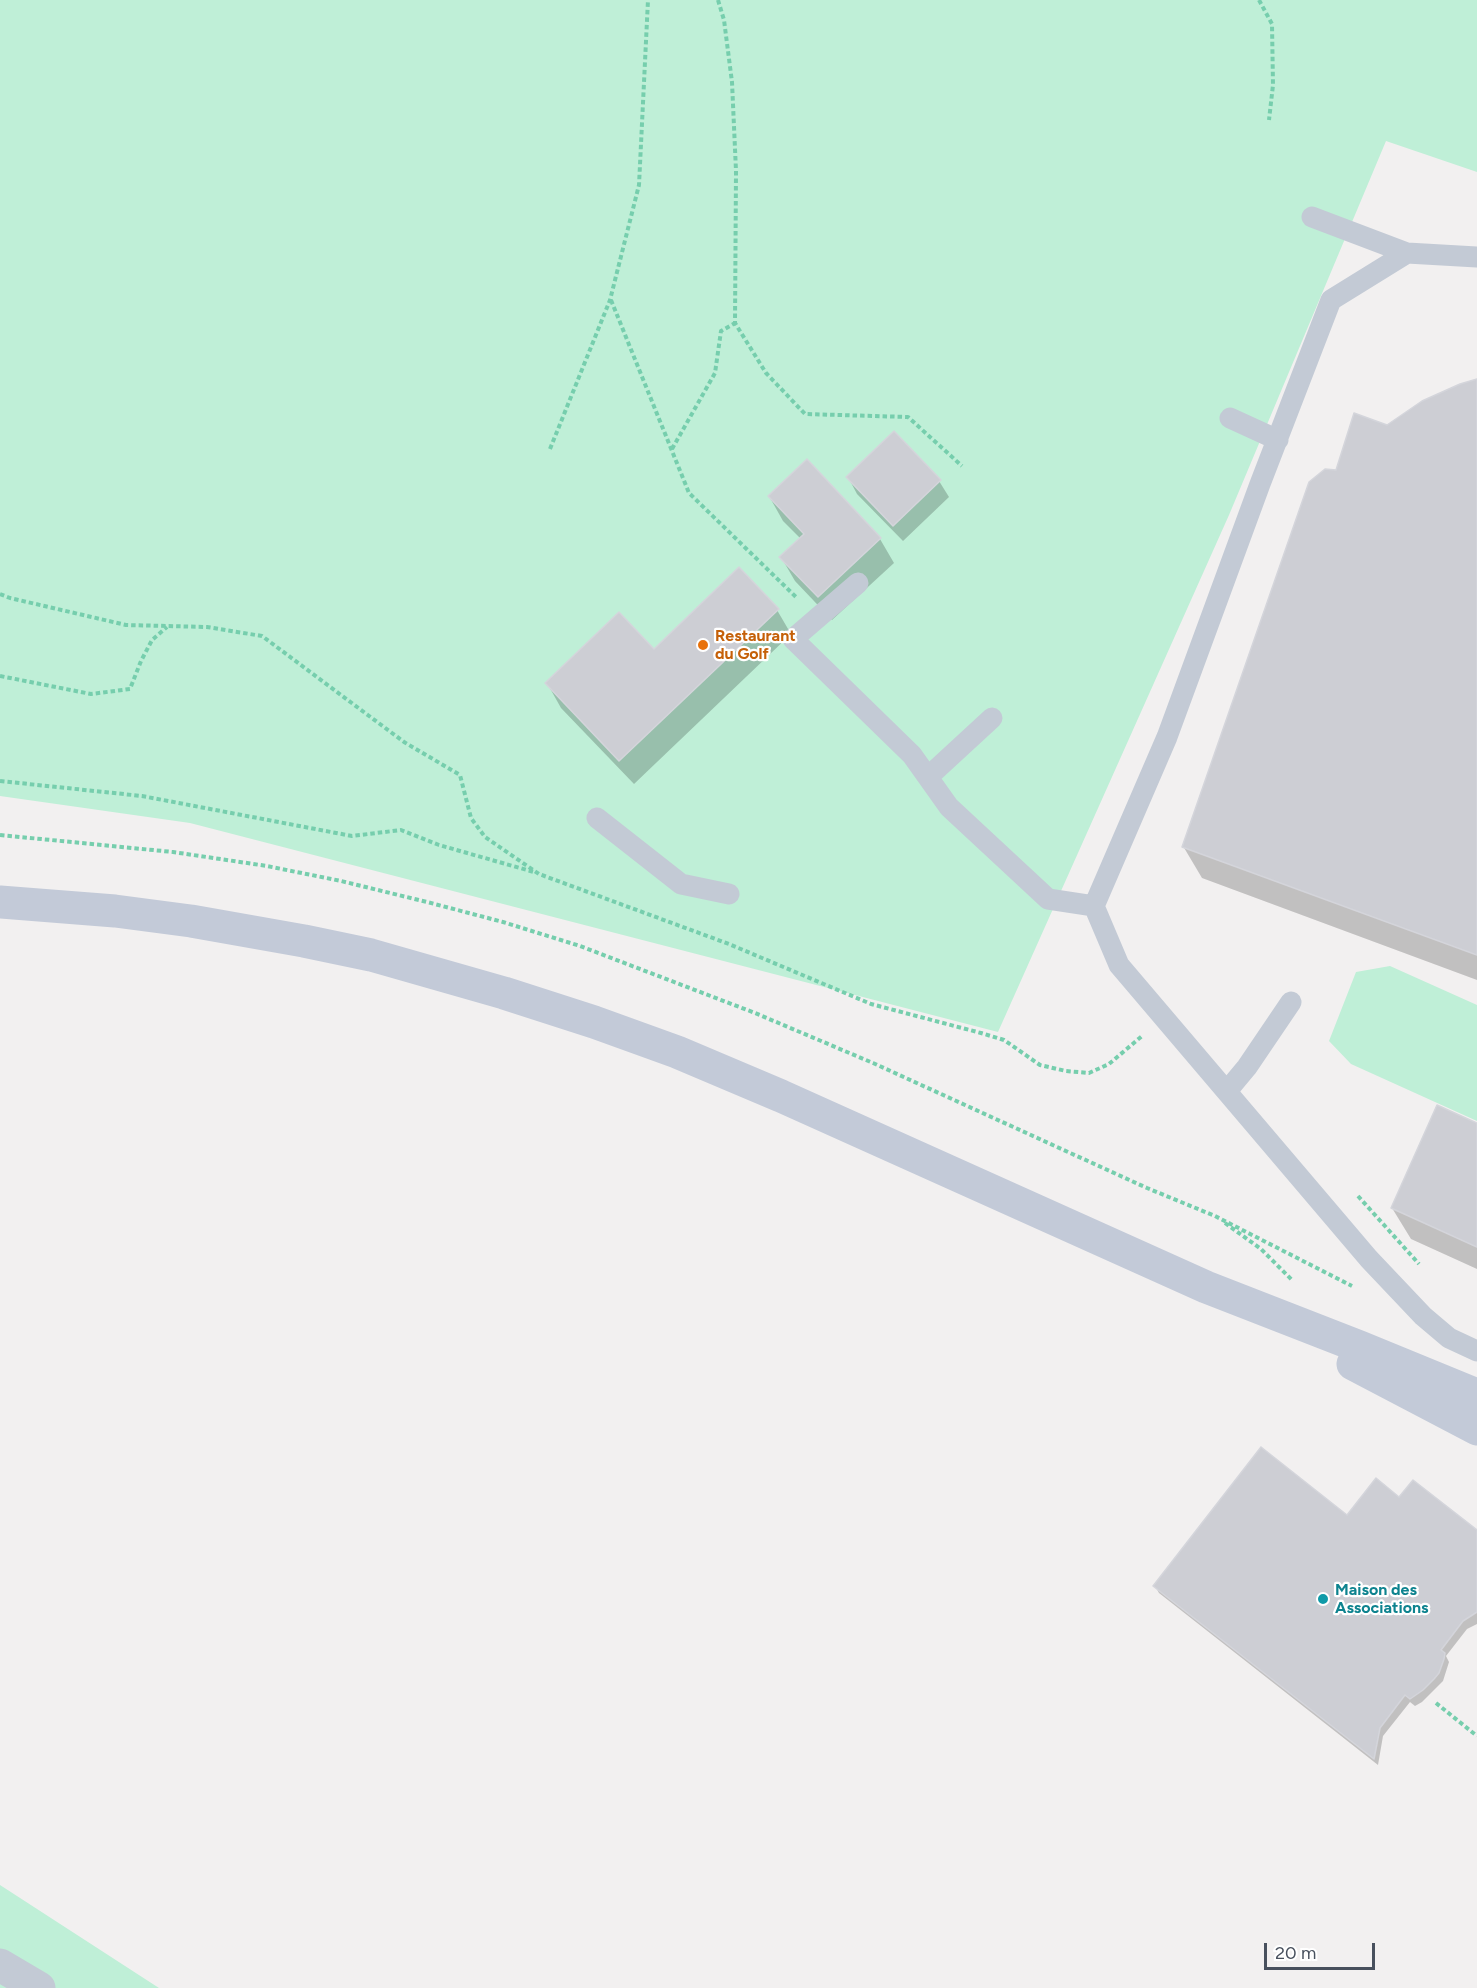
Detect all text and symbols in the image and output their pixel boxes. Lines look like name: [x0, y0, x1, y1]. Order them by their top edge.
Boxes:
place label: Restaurant du Golf: [715, 626, 796, 664]
marker: Restaurant du Golf: [696, 638, 710, 652]
place label: Maison des Associations: [1335, 1580, 1429, 1618]
marker: Maison des Associations: [1316, 1592, 1330, 1606]
scale bar: [1267, 1931, 1378, 1969]
text: 20 m: [1275, 1942, 1316, 1964]

